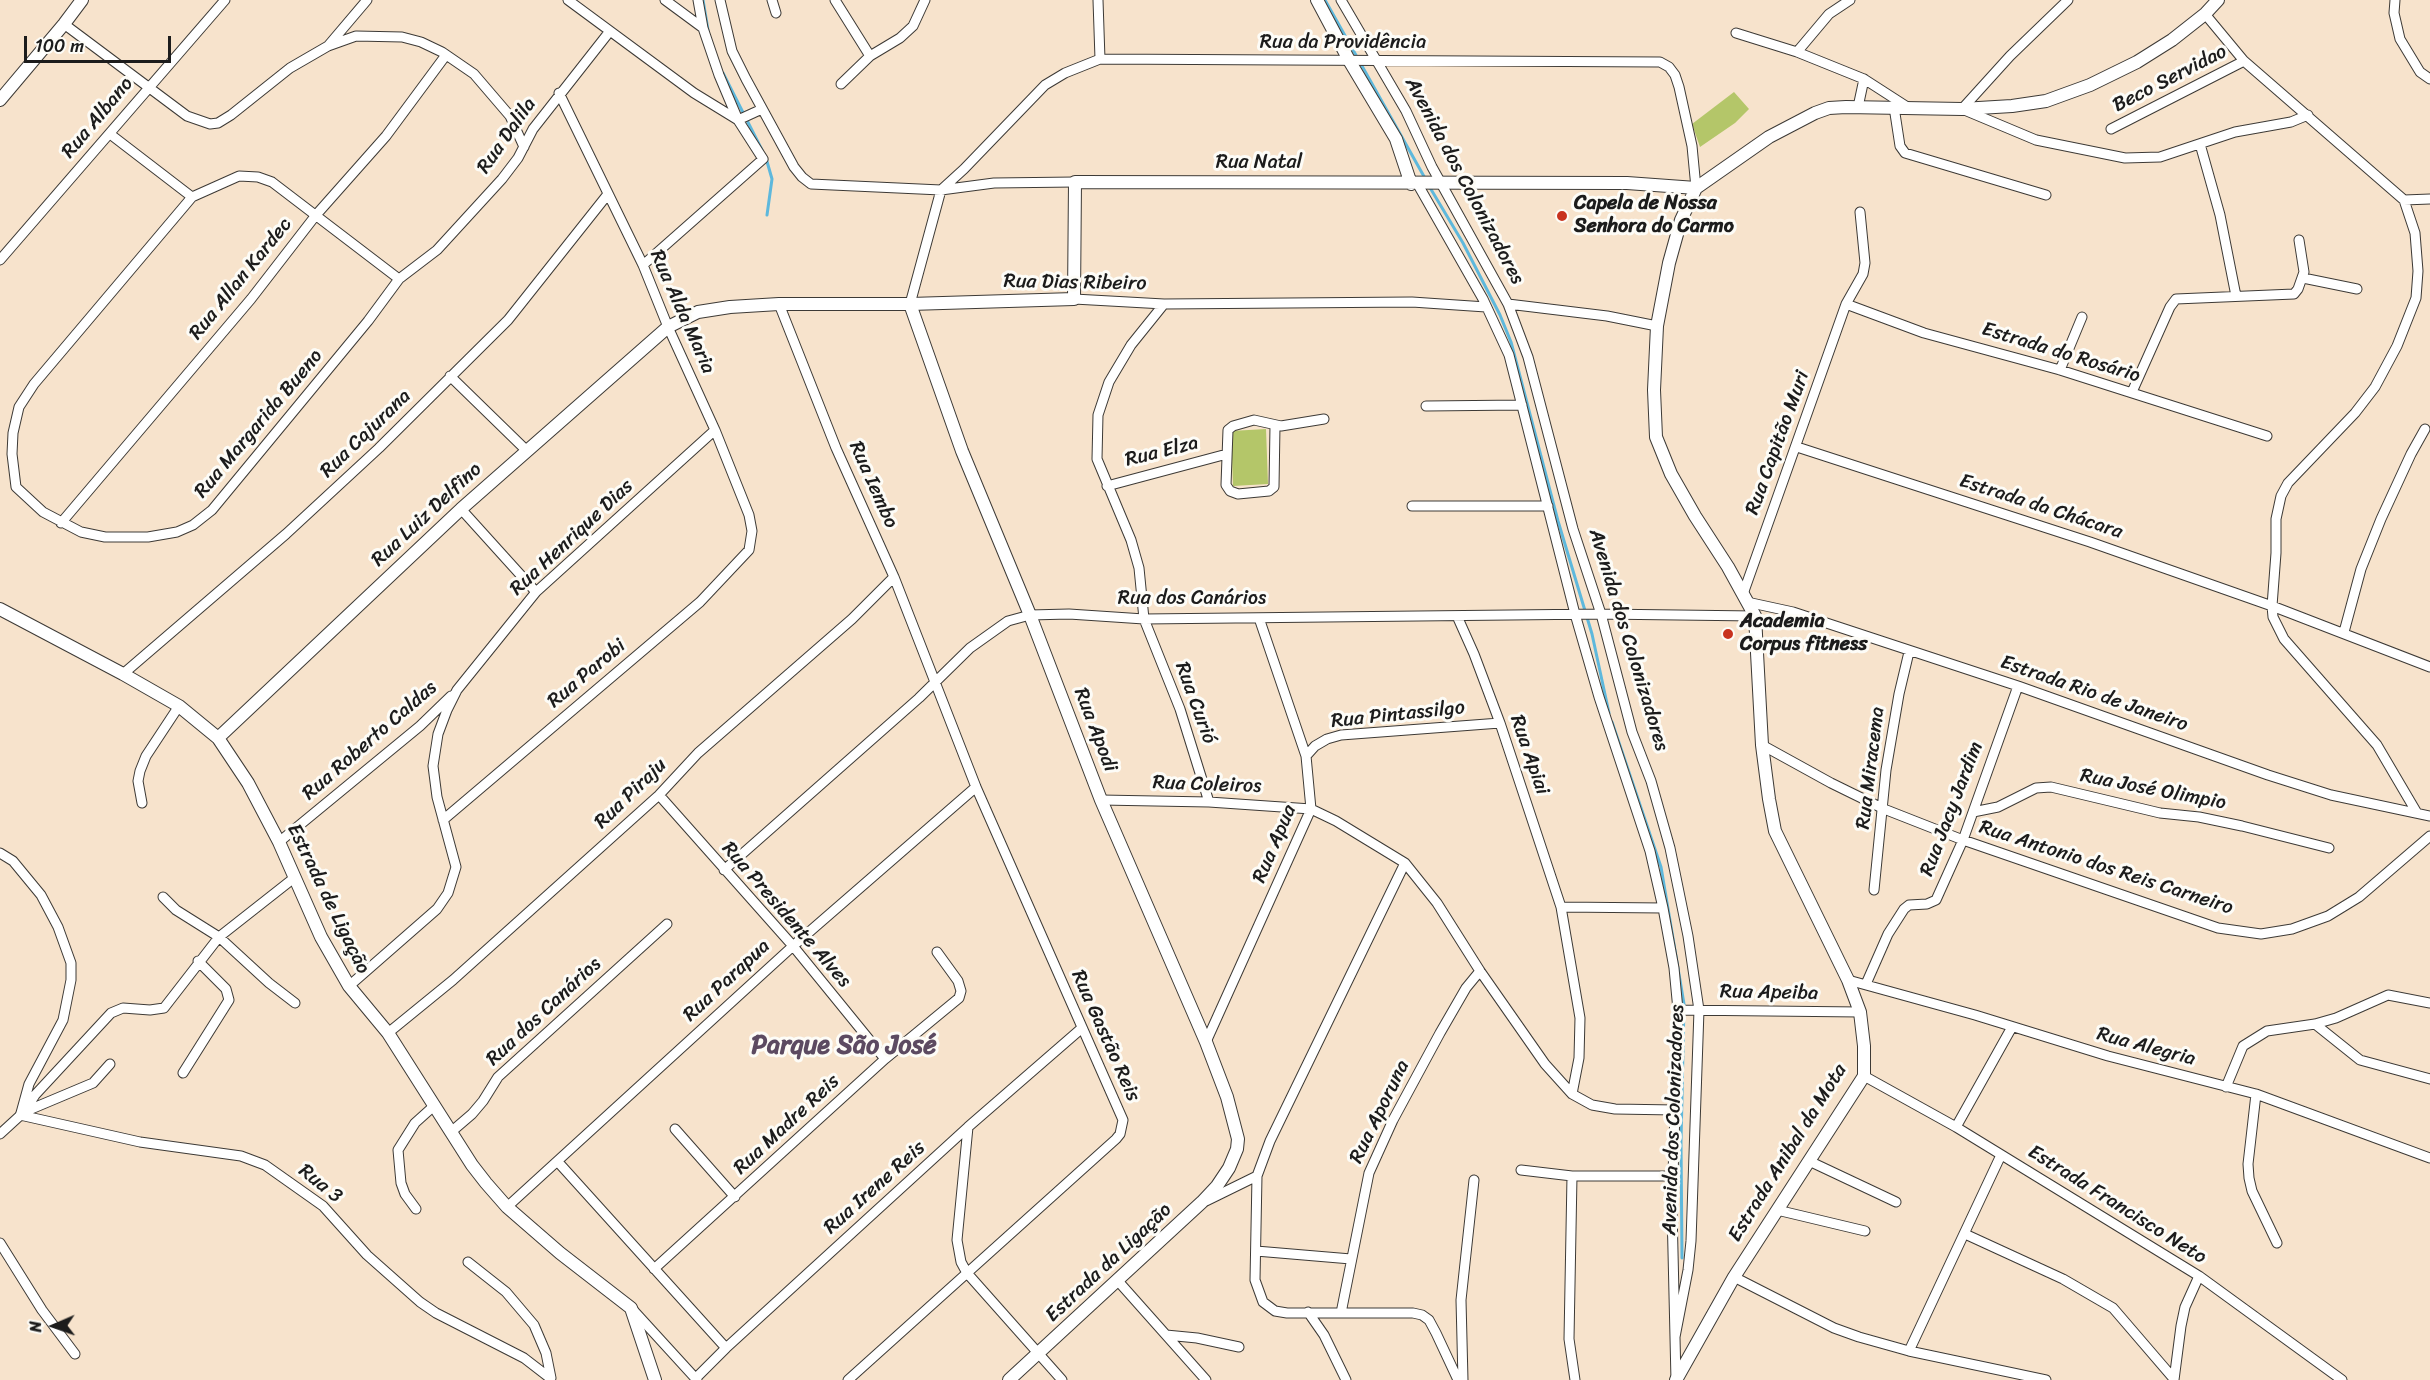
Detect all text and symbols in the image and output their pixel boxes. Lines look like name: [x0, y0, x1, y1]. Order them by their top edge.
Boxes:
scale bar: [27, 24, 174, 62]
text: 100 m: [35, 30, 84, 62]
street label: Rua da Providência: [1260, 31, 1426, 55]
street label: Beco Servidao: [2109, 40, 2231, 118]
street label: Rua Albano: [57, 72, 139, 164]
street label: Avenida dos Colonizadores: [1399, 73, 1529, 289]
street label: Rua Dalila: [472, 93, 542, 179]
street label: Rua Natal: [1216, 151, 1302, 175]
place label: Capela de Nossa Senhora do Carmo: [1574, 192, 1734, 239]
marker: Capela de Nossa Senhora do Carmo: [1555, 209, 1569, 223]
street label: Rua Allan Kardec: [185, 213, 297, 345]
street label: Rua Alda Maria: [644, 246, 720, 378]
street label: Rua Dias Ribeiro: [1003, 270, 1147, 296]
street label: Estrada do Rosário: [1979, 318, 2143, 388]
street label: Rua Margarida Bueno: [190, 345, 328, 503]
street label: Rua Capitão Muri: [1741, 368, 1815, 518]
street label: Rua Cajurana: [316, 385, 416, 483]
street label: Rua Elza: [1123, 431, 1201, 473]
street label: Rua Iembo: [843, 438, 903, 532]
street label: Rua Luiz Delfino: [367, 458, 487, 572]
street label: Estrada da Chácara: [1956, 469, 2126, 545]
street label: Rua Henrique Dias: [505, 475, 639, 601]
street label: Avenida dos Colonizadores: [1583, 526, 1673, 754]
street label: Rua dos Canários: [1118, 587, 1266, 611]
place label: Academia Corpus fitness: [1740, 610, 1868, 657]
marker: Academia Corpus fitness: [1721, 627, 1735, 641]
street label: Rua Parobi: [543, 634, 631, 714]
street label: Estrada Rio de Janeiro: [1997, 651, 2191, 737]
street label: Rua Curió: [1169, 659, 1221, 747]
street label: Rua Roberto Caldas: [298, 676, 442, 806]
street label: Rua Apodi: [1068, 685, 1122, 775]
street label: Rua Pintassilgo: [1330, 696, 1466, 734]
street label: Rua Miracema: [1852, 705, 1890, 831]
street label: Rua Apiai: [1504, 712, 1554, 798]
street label: Rua Jacy Jardim: [1915, 738, 1989, 880]
street label: Rua Piraju: [590, 754, 672, 834]
street label: Rua José Olimpio: [2078, 764, 2228, 816]
street label: Rua Coleiros: [1152, 771, 1262, 799]
street label: Rua Apua: [1248, 801, 1302, 887]
street label: Rua Antonio dos Reis Carneiro: [1976, 816, 2236, 920]
street label: Estrada de Ligação: [281, 820, 375, 978]
street label: Rua Presidente Alves: [716, 837, 856, 993]
street label: Rua Parapua: [679, 935, 775, 1027]
street label: Rua dos Canários: [482, 953, 606, 1071]
street label: Rua Gastão Reis: [1065, 967, 1145, 1105]
street label: Rua Apeiba: [1720, 980, 1818, 1006]
street label: Avenida dos Colonizadores: [1658, 1004, 1690, 1236]
street label: Rua Alegria: [2094, 1022, 2198, 1072]
district label: Parque São José: [751, 1030, 937, 1062]
street label: Rua Aporuna: [1345, 1057, 1415, 1167]
street label: Estrada Anibal da Mota: [1723, 1060, 1853, 1246]
street label: Rua Madre Reis: [729, 1070, 845, 1180]
street label: Rua Irene Reis: [819, 1136, 931, 1240]
street label: Estrada Francisco Neto: [2023, 1140, 2211, 1270]
street label: Rua 3: [293, 1159, 347, 1209]
street label: Estrada da Ligação: [1041, 1198, 1177, 1328]
north arrow: [24, 1296, 84, 1356]
text: N: [21, 1321, 50, 1333]

